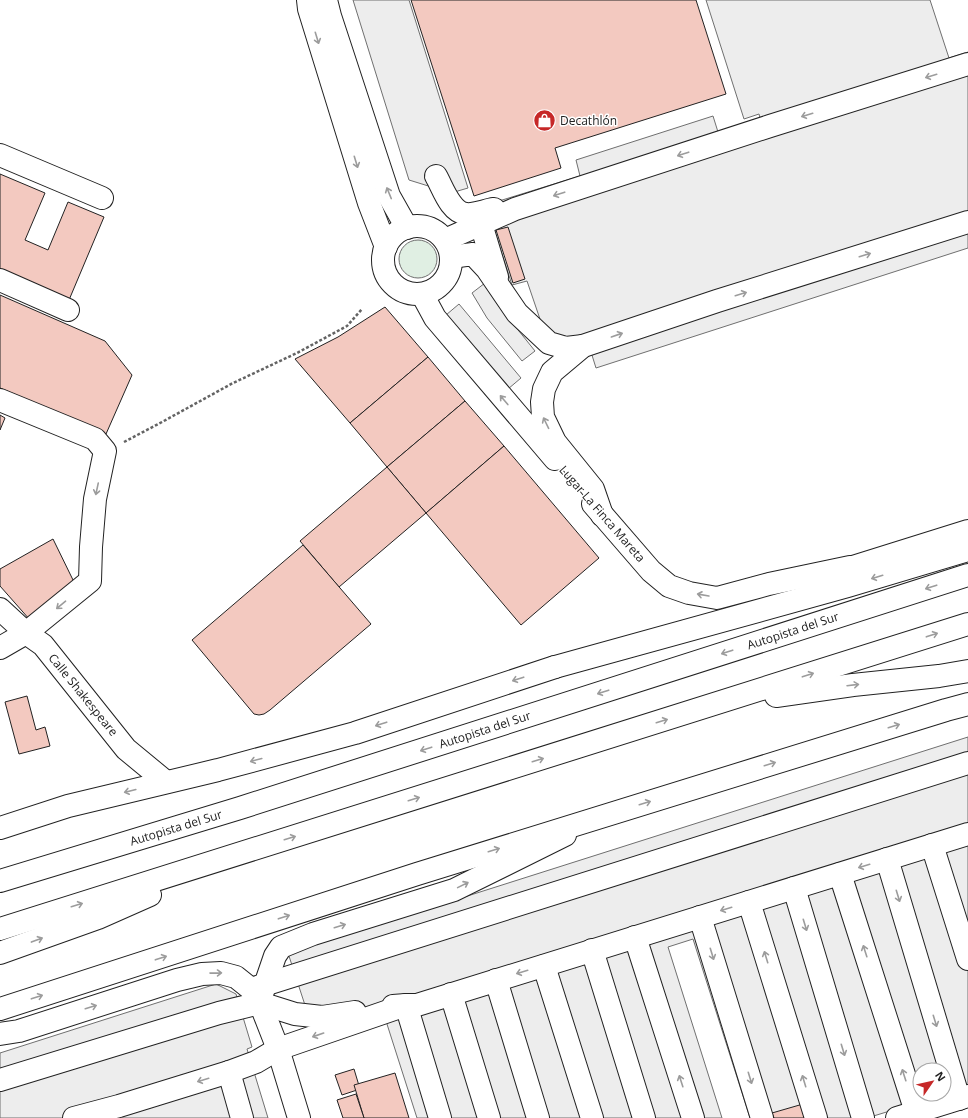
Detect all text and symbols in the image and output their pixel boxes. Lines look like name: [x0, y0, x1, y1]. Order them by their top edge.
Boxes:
one-way arrow: [314, 31, 322, 43]
one-way arrow: [925, 73, 938, 80]
shop icon: Decathlón: [532, 108, 558, 134]
place label: Decathlón: [560, 112, 617, 129]
one-way arrow: [801, 112, 814, 119]
one-way arrow: [677, 151, 690, 158]
one-way arrow: [353, 155, 360, 168]
one-way arrow: [384, 188, 392, 200]
one-way arrow: [553, 191, 566, 198]
one-way arrow: [858, 251, 871, 258]
one-way arrow: [734, 290, 747, 297]
one-way arrow: [611, 330, 623, 338]
one-way arrow: [500, 395, 509, 405]
one-way arrow: [542, 417, 549, 429]
street label: Lugar La Finca Mareta: [556, 462, 649, 566]
one-way arrow: [93, 482, 101, 495]
one-way arrow: [871, 574, 883, 582]
one-way arrow: [925, 584, 938, 591]
one-way arrow: [697, 591, 710, 599]
one-way arrow: [55, 600, 66, 609]
street label: Autopista del Sur: [745, 608, 841, 653]
one-way arrow: [925, 631, 937, 639]
one-way arrow: [721, 649, 733, 657]
street label: Calle Shakespeare: [45, 650, 122, 740]
one-way arrow: [801, 671, 814, 678]
one-way arrow: [512, 676, 525, 683]
one-way arrow: [846, 681, 859, 689]
one-way arrow: [597, 689, 610, 696]
street label: Autopista del Sur: [437, 707, 533, 752]
one-way arrow: [655, 717, 668, 724]
one-way arrow: [375, 721, 388, 728]
one-way arrow: [887, 722, 900, 729]
one-way arrow: [420, 746, 433, 753]
one-way arrow: [531, 756, 544, 763]
one-way arrow: [250, 757, 263, 764]
one-way arrow: [763, 760, 776, 767]
one-way arrow: [124, 788, 137, 795]
one-way arrow: [407, 795, 420, 802]
one-way arrow: [639, 799, 652, 806]
street label: Autopista del Sur: [128, 805, 224, 850]
one-way arrow: [283, 834, 296, 841]
one-way arrow: [487, 846, 500, 853]
one-way arrow: [858, 863, 871, 870]
one-way arrow: [457, 881, 469, 888]
one-way arrow: [895, 890, 902, 903]
one-way arrow: [71, 901, 84, 908]
one-way arrow: [720, 906, 733, 913]
one-way arrow: [278, 913, 291, 920]
one-way arrow: [802, 919, 809, 932]
one-way arrow: [333, 922, 346, 929]
one-way arrow: [31, 936, 43, 944]
one-way arrow: [861, 945, 868, 958]
one-way arrow: [708, 948, 716, 960]
one-way arrow: [762, 950, 769, 963]
one-way arrow: [155, 953, 167, 961]
one-way arrow: [516, 969, 529, 976]
one-way arrow: [209, 970, 222, 977]
one-way arrow: [31, 993, 43, 1001]
one-way arrow: [85, 1003, 97, 1011]
one-way arrow: [932, 1014, 939, 1027]
one-way arrow: [311, 1032, 324, 1039]
one-way arrow: [840, 1043, 847, 1056]
north arrow: [912, 1062, 952, 1102]
text: N: [932, 1068, 949, 1084]
one-way arrow: [900, 1069, 907, 1082]
one-way arrow: [747, 1072, 754, 1085]
one-way arrow: [800, 1074, 807, 1087]
one-way arrow: [677, 1075, 684, 1088]
one-way arrow: [198, 1076, 210, 1084]

